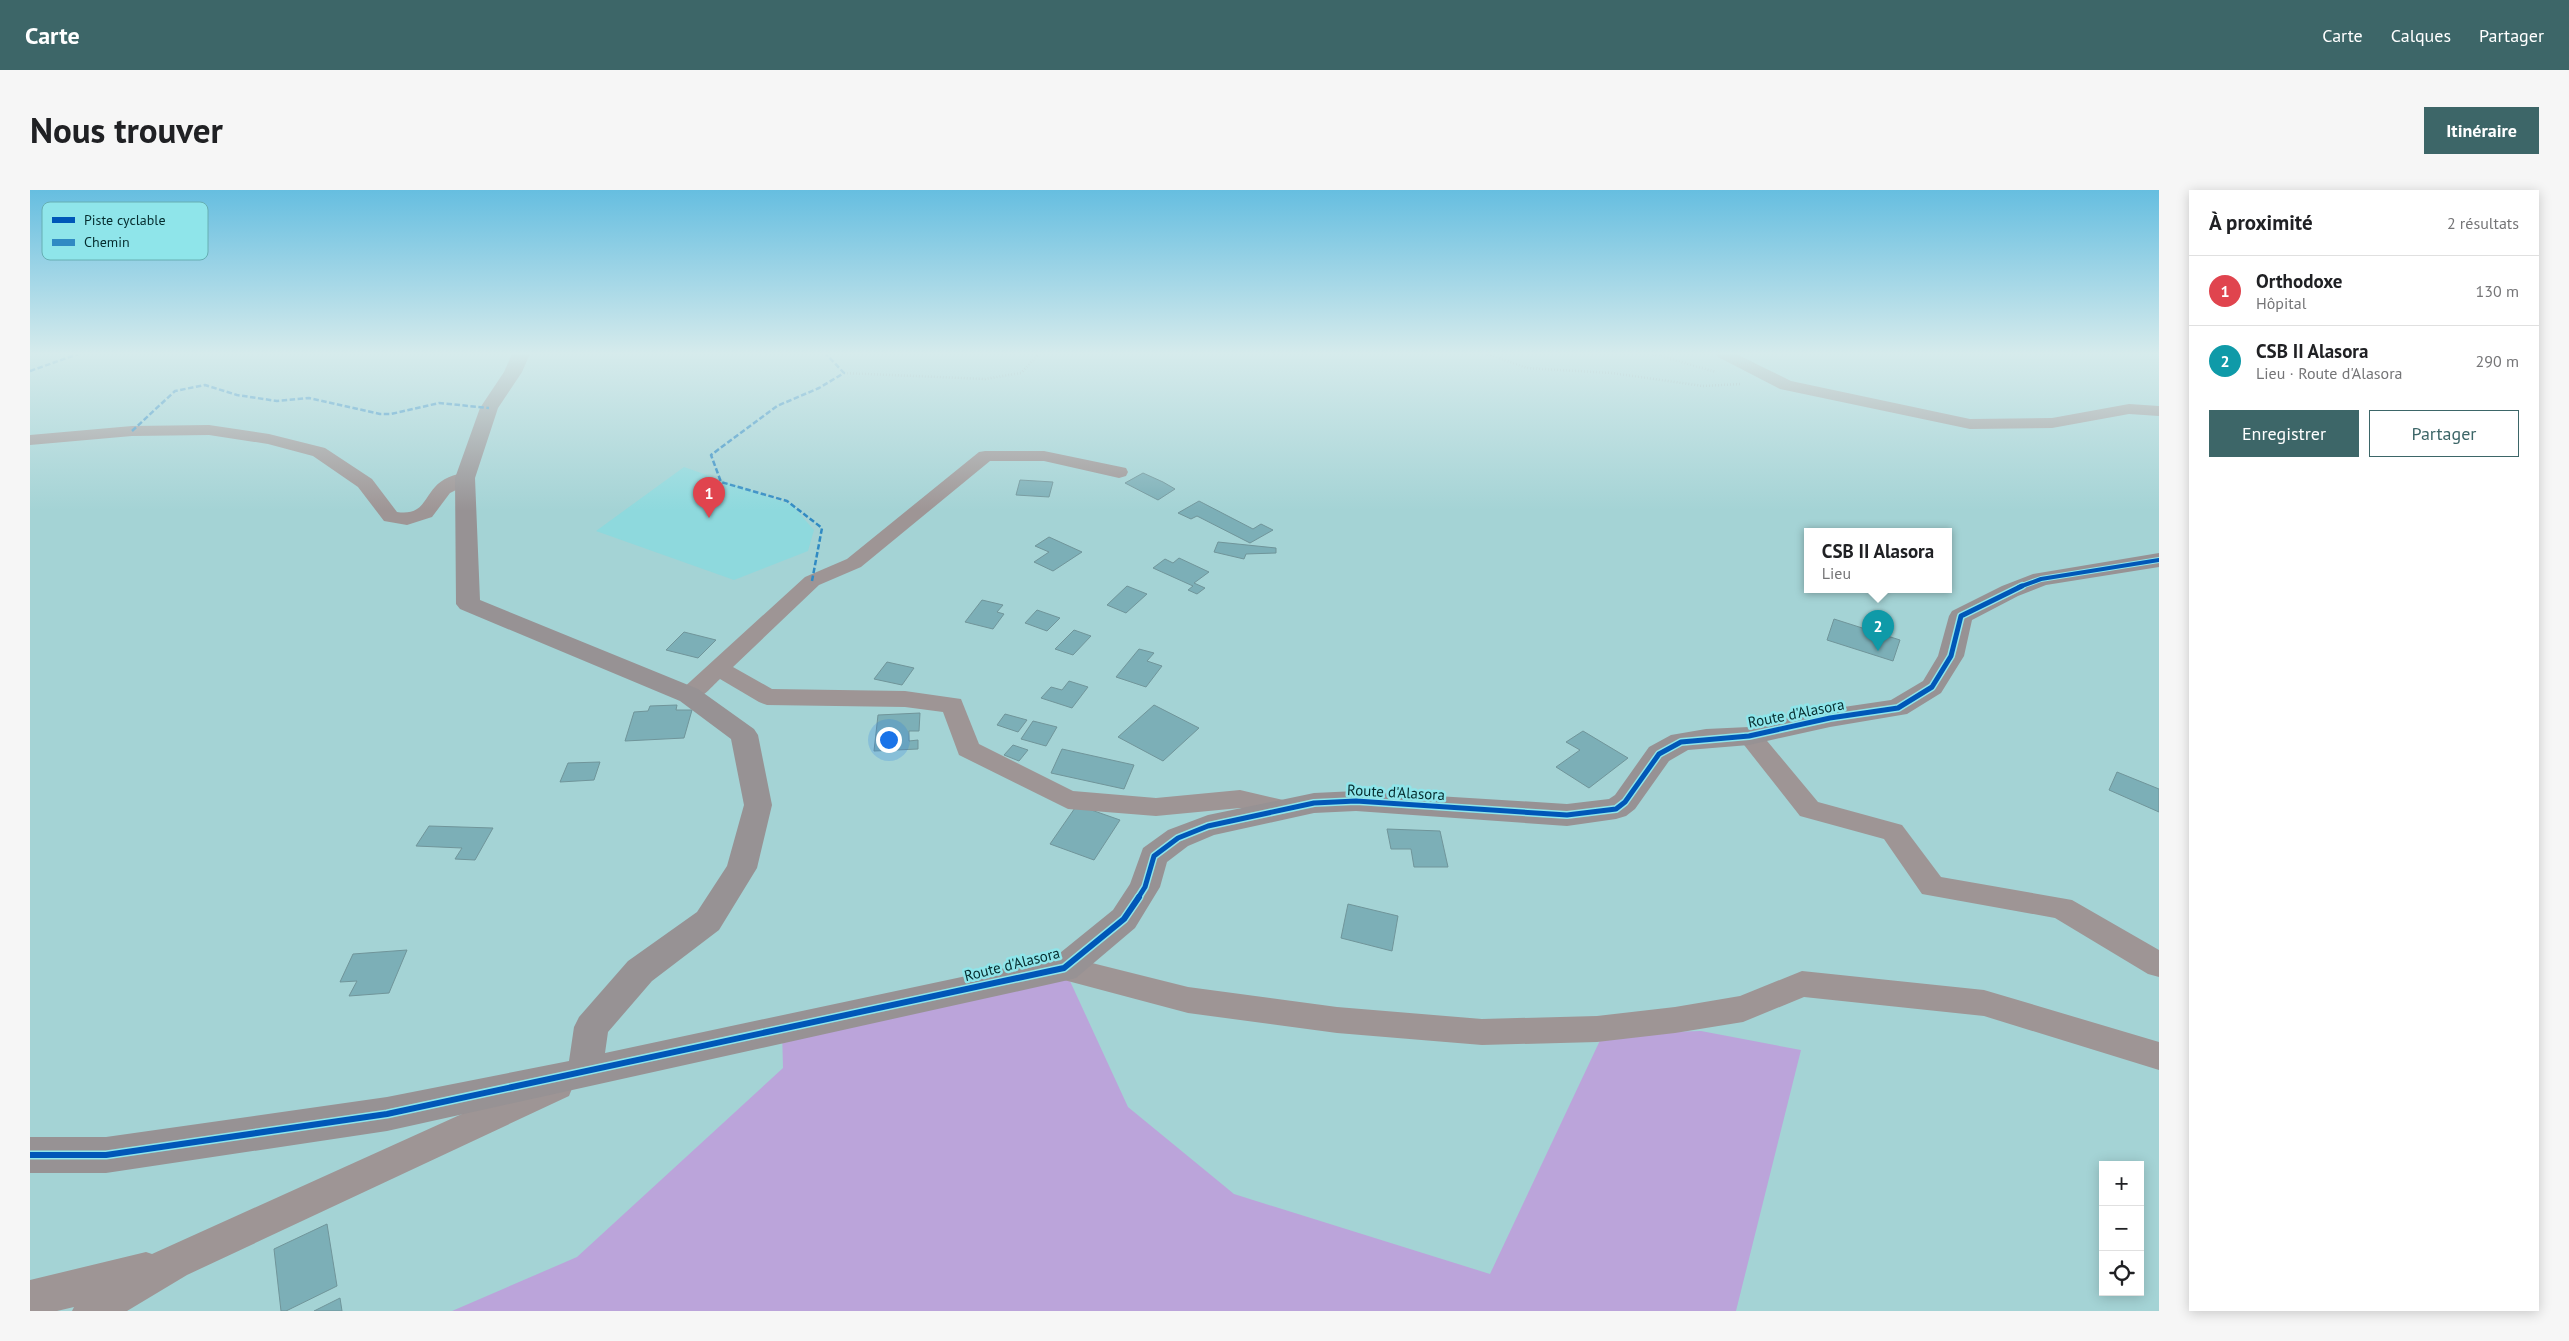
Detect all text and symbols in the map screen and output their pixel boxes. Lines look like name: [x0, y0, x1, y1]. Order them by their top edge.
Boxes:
text: Carte: [25, 20, 80, 51]
text: Carte: [2322, 24, 2363, 47]
text: Calques: [2391, 24, 2451, 47]
text: Partager: [2479, 24, 2544, 47]
text: Nous trouver: [30, 107, 223, 153]
button: Itinéraire: [2424, 107, 2539, 154]
legend: [42, 202, 208, 260]
text: À proximité: [2209, 209, 2313, 236]
text: Piste cyclable: [84, 211, 166, 229]
text: 2 résultats: [2447, 213, 2519, 233]
text: Chemin: [84, 233, 130, 251]
text: Orthodoxe: [2256, 269, 2342, 293]
text: 1: [2220, 281, 2230, 301]
text: 130 m: [2476, 281, 2519, 301]
text: Hôpital: [2256, 293, 2306, 313]
text: CSB II Alasora: [2256, 339, 2368, 363]
text: 2: [2220, 351, 2230, 371]
text: 290 m: [2476, 351, 2519, 371]
text: Lieu · Route d'Alasora: [2256, 363, 2403, 383]
button: Enregistrer: [2209, 410, 2359, 457]
button: Partager: [2369, 410, 2519, 457]
pin: 1: [693, 477, 725, 518]
popup: [1804, 528, 1952, 593]
text: CSB II Alasora: [1822, 539, 1934, 563]
text: Lieu: [1822, 563, 1851, 583]
pin: 2: [1862, 610, 1894, 651]
street label: Route d'Alasora: [1746, 694, 1846, 732]
your location: [876, 727, 902, 753]
street label: Route d'Alasora: [1347, 780, 1445, 804]
street label: Route d'Alasora: [962, 943, 1062, 985]
map controls: [2099, 1161, 2144, 1296]
button: +: [2099, 1161, 2144, 1206]
button: −: [2099, 1206, 2144, 1251]
button: locate: [2099, 1251, 2144, 1296]

